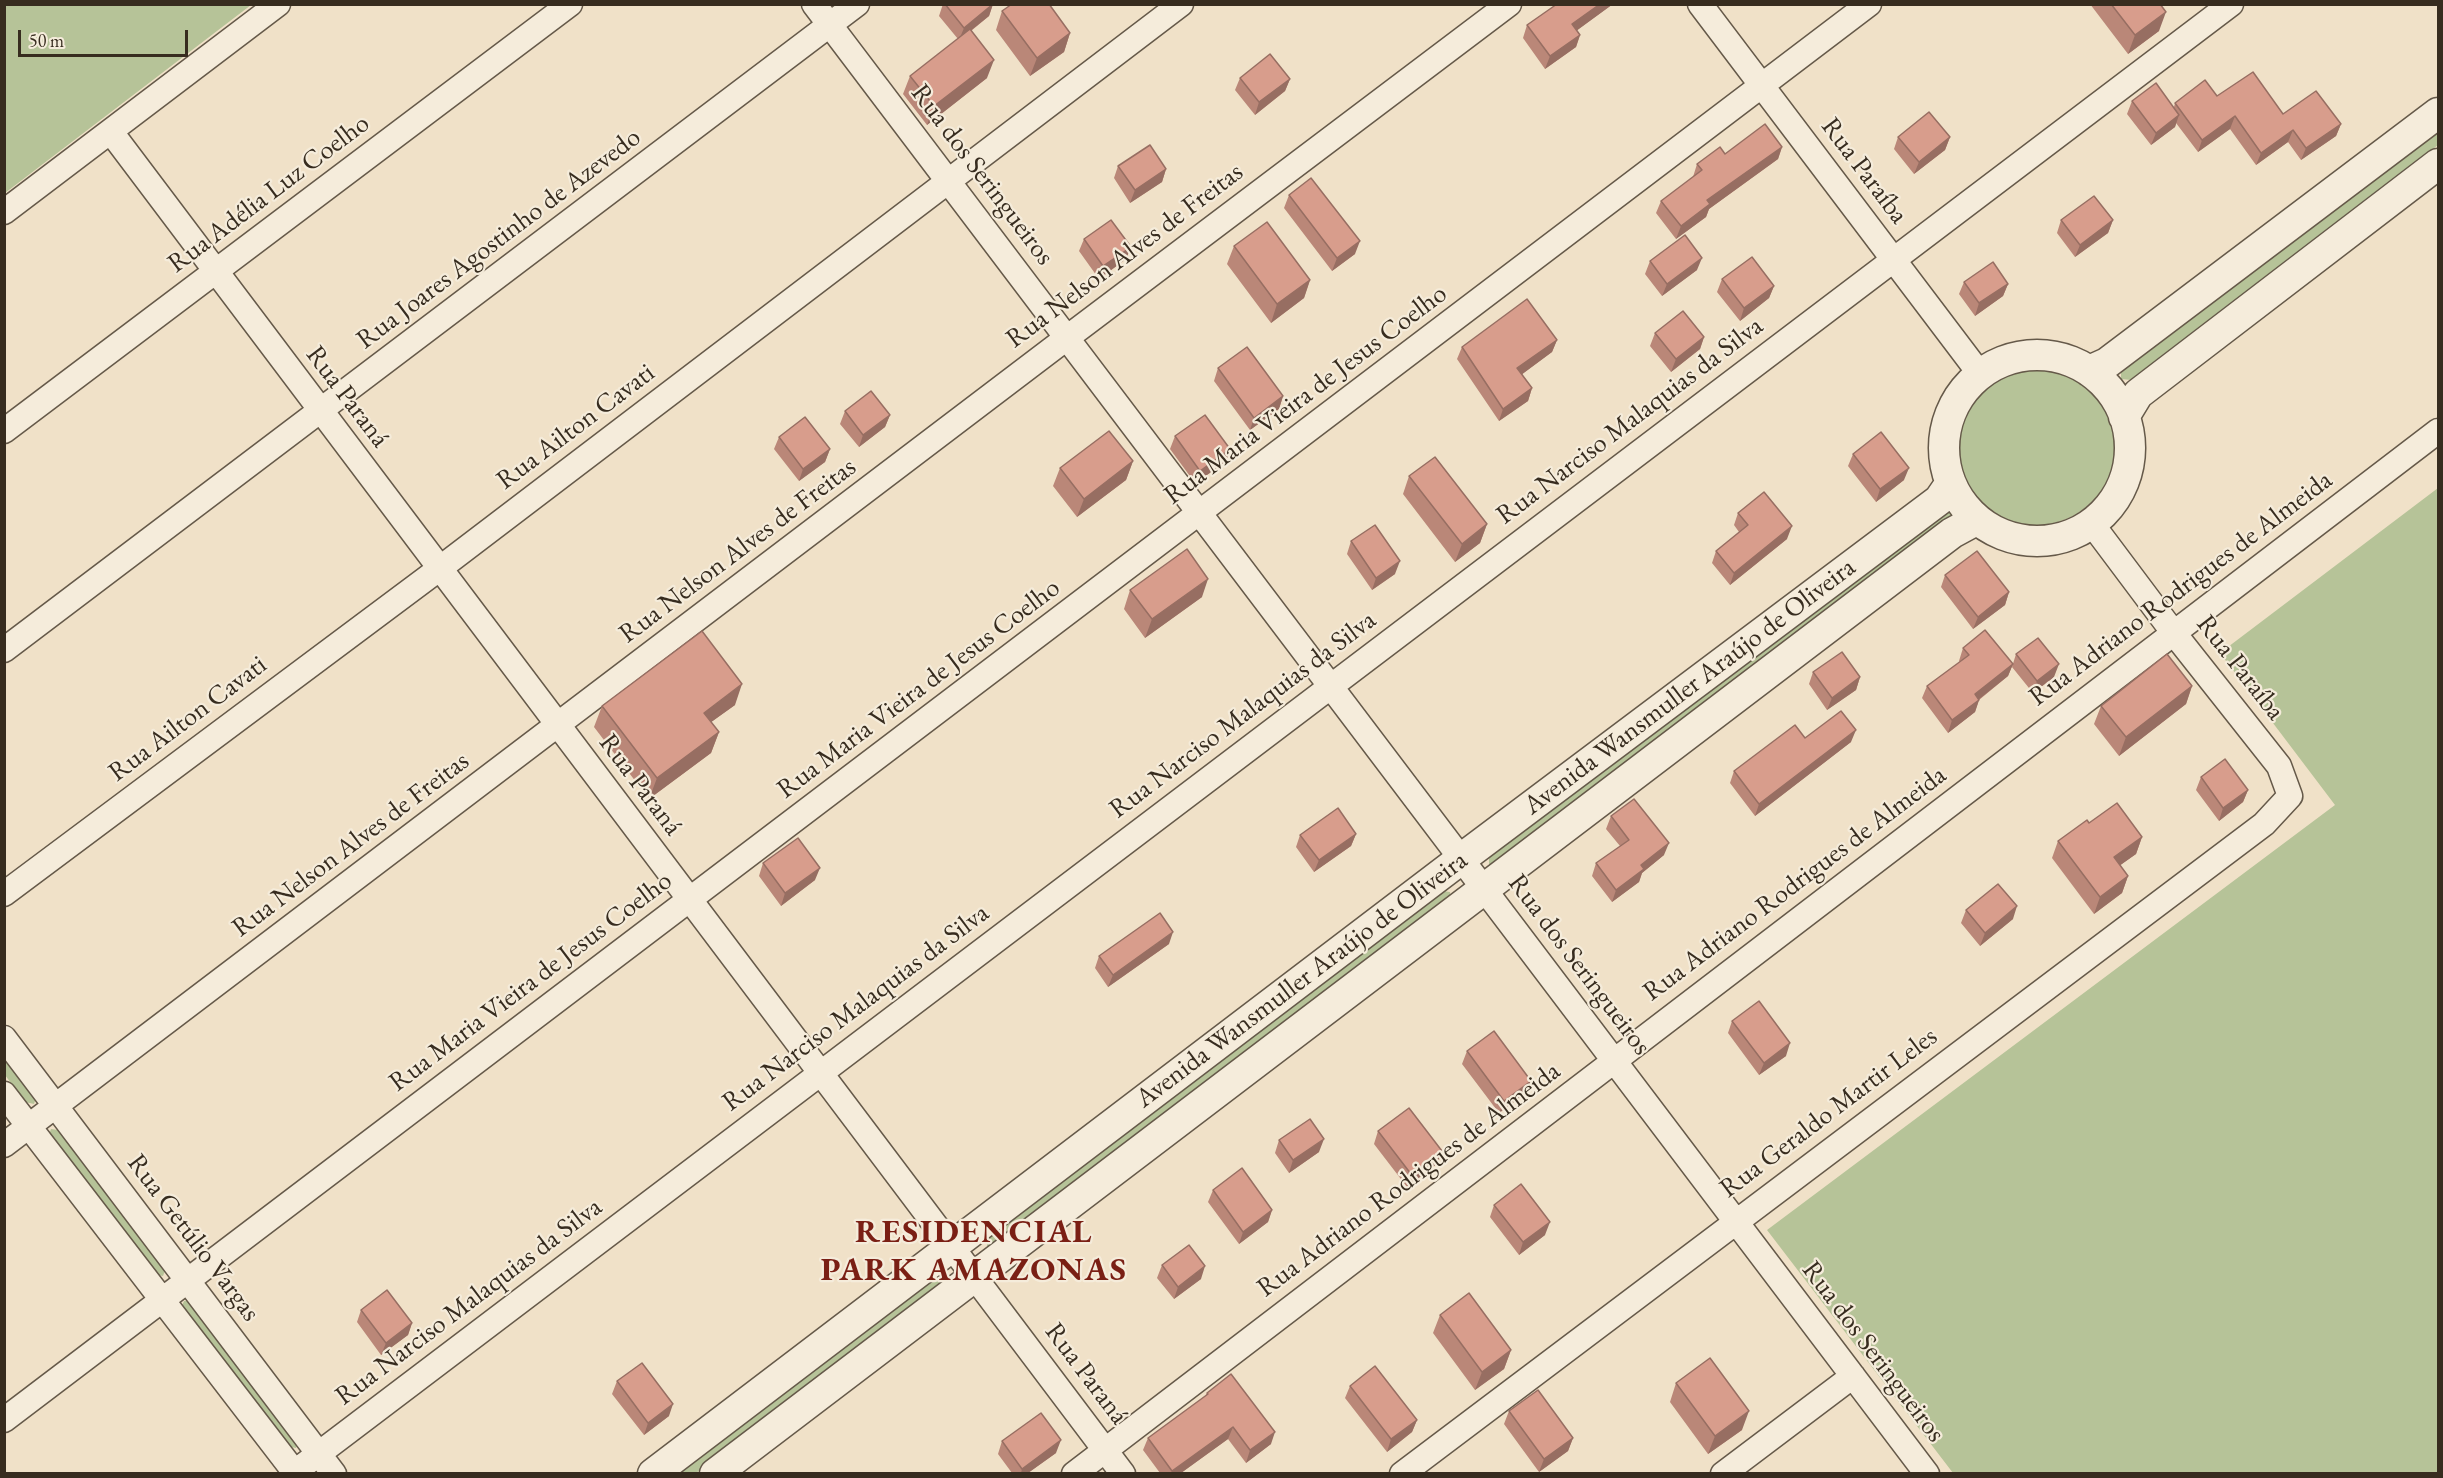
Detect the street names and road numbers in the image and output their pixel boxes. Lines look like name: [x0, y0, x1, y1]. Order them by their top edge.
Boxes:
street label: Rua dos Seringueiros: [903, 78, 1061, 272]
street label: Rua Adélia Luz Coelho: [162, 108, 376, 280]
street label: Rua Paraíba: [1814, 112, 1914, 230]
street label: Rua Joares Agostinho de Azevedo: [350, 121, 648, 357]
street label: Rua Nelson Alves de Freitas: [1000, 156, 1250, 356]
street label: Rua Maria Vieira de Jesus Coelho: [1158, 278, 1454, 512]
street label: Rua Narciso Malaquias da Silva: [1490, 310, 1770, 532]
street label: Rua Paraná: [298, 340, 396, 454]
street label: Rua Ailton Cavati: [491, 357, 661, 497]
street label: Rua Nelson Alves de Freitas: [613, 451, 863, 651]
street label: Rua Adriano Rodrigues de Almeida: [2023, 464, 2339, 714]
street label: Avenida Wansmuller Araújo de Oliveira: [1518, 552, 1862, 822]
street label: Rua Maria Vieira de Jesus Coelho: [771, 572, 1067, 806]
street label: Rua Narciso Malaquias da Silva: [1103, 604, 1383, 826]
street label: Rua Paraíba: [2189, 609, 2291, 727]
street label: Rua Ailton Cavati: [103, 649, 273, 789]
street label: Rua Paraná: [591, 728, 689, 842]
street label: Rua Nelson Alves de Freitas: [226, 745, 476, 945]
street label: Rua Adriano Rodrigues de Almeida: [1637, 759, 1953, 1009]
street label: Avenida Wansmuller Araújo de Oliveira: [1130, 845, 1474, 1115]
street label: Rua Maria Vieira de Jesus Coelho: [383, 865, 679, 1099]
street label: Rua dos Seringueiros: [1500, 868, 1658, 1062]
street label: Rua Narciso Malaquias da Silva: [716, 897, 996, 1119]
street label: Rua Geraldo Martir Leles: [1714, 1021, 1944, 1205]
street label: Rua Adriano Rodrigues de Almeida: [1251, 1055, 1567, 1305]
street label: Rua Getúlio Vargas: [120, 1148, 266, 1328]
street label: Rua Narciso Malaquias da Silva: [329, 1191, 609, 1413]
street label: Rua dos Seringueiros: [1794, 1255, 1952, 1449]
street label: Rua Paraná: [1037, 1317, 1135, 1431]

